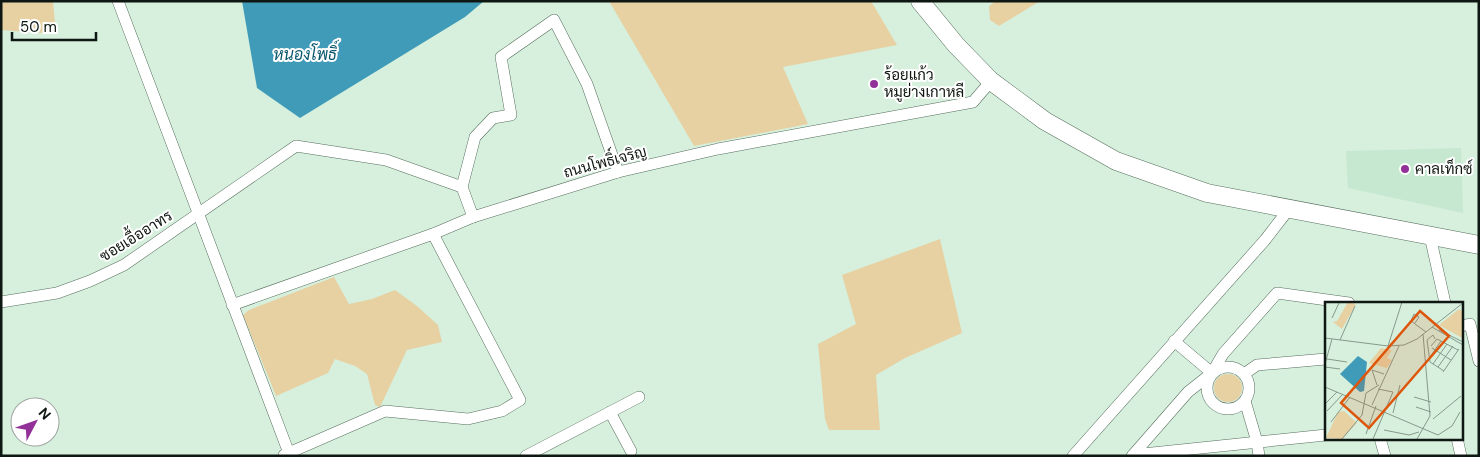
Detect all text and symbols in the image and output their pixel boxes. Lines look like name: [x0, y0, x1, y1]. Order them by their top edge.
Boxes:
scale bar: [12, 10, 96, 42]
text: 50 m: [20, 17, 57, 37]
water label: หนองโพธิ์: [273, 39, 340, 65]
place label: ร้อยแก้ว หมูย่างเกาหลี: [884, 65, 964, 102]
marker: ร้อยแก้ว หมูย่างเกาหลี: [868, 78, 880, 90]
street label: ถนนโพธิ์เจริญ: [560, 136, 649, 183]
place label: คาลเท็กซ์: [1415, 158, 1472, 179]
marker: คาลเท็กซ์: [1399, 163, 1411, 175]
street label: ซอยเอื้ออาทร: [93, 202, 176, 266]
inset map: [1325, 302, 1462, 440]
north arrow: [10, 397, 60, 447]
text: N: [35, 404, 55, 423]

